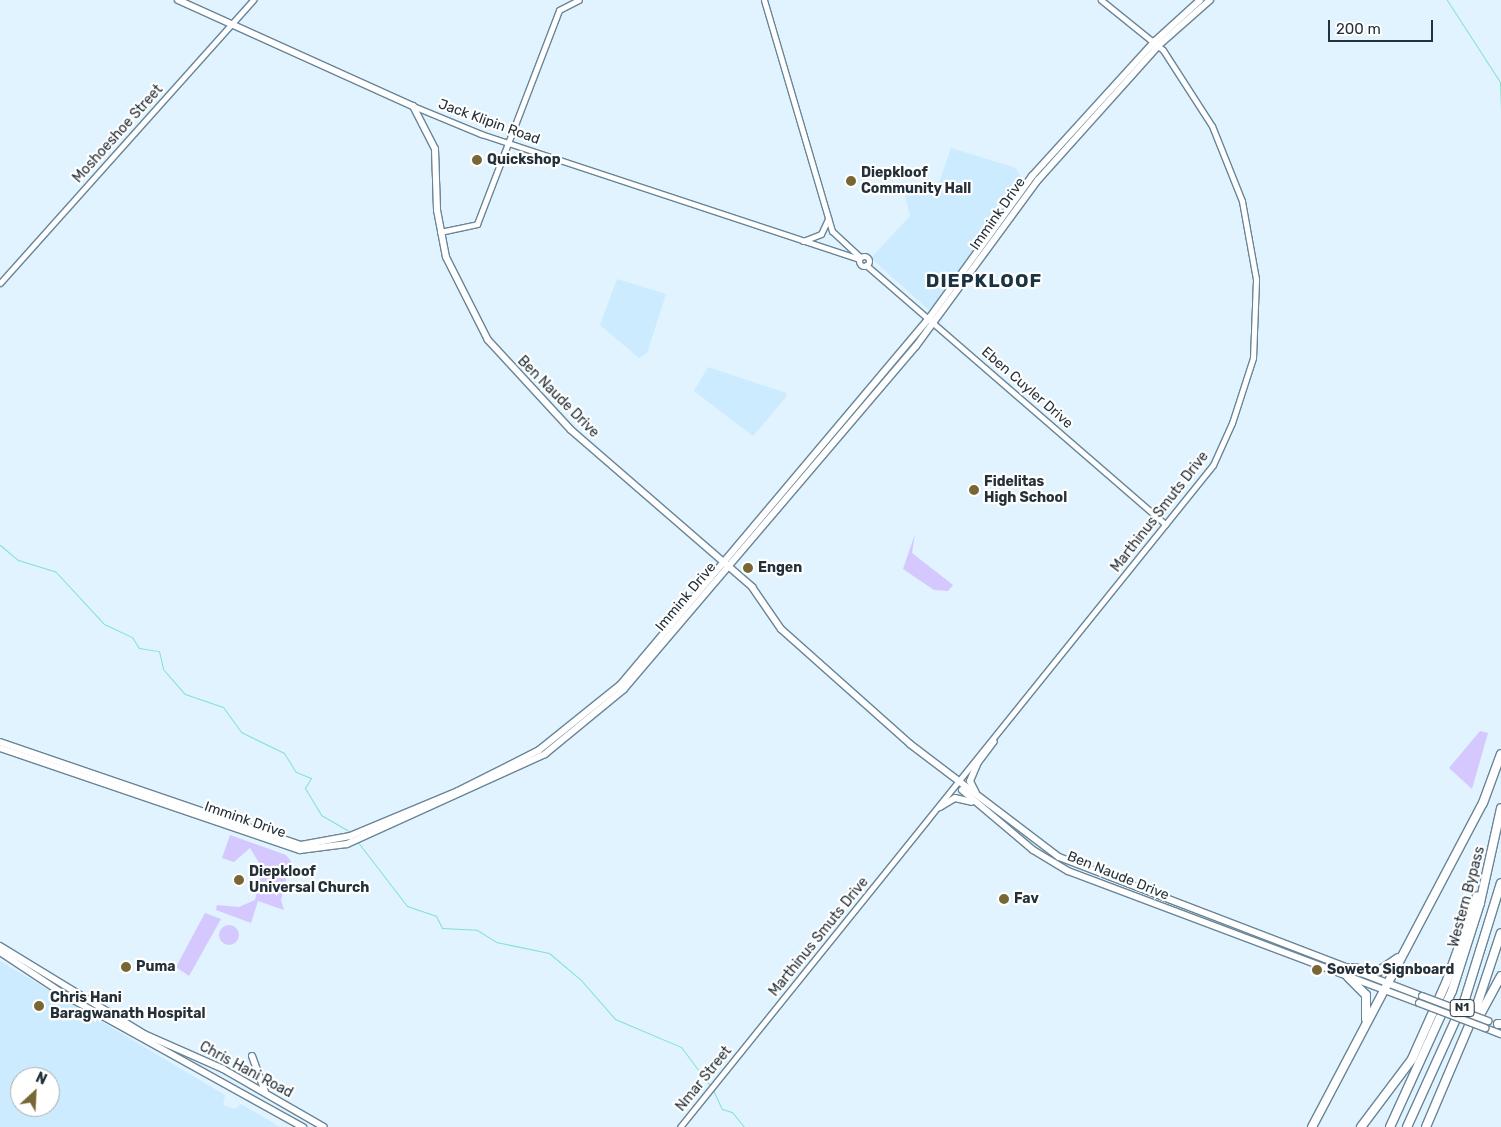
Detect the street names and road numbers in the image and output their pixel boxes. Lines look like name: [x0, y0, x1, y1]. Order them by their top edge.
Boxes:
street label: Moshoeshoe Street: [70, 82, 166, 186]
street label: Jack Klipin Road: [436, 96, 542, 148]
street label: Immink Drive: [967, 174, 1029, 254]
street label: Eben Cuyler Drive: [978, 344, 1076, 432]
street label: Ben Naude Drive: [514, 353, 602, 441]
street label: Marthinus Smuts Drive: [1108, 448, 1212, 576]
street label: Immink Drive: [652, 559, 720, 635]
street label: Immink Drive: [202, 798, 288, 842]
street label: Western Bypass: [1445, 845, 1489, 949]
street label: Ben Naude Drive: [1065, 848, 1171, 904]
street label: Marthinus Smuts Drive: [766, 874, 872, 1000]
road number: N1: [1450, 998, 1474, 1018]
street label: Chris Hani Road: [196, 1038, 296, 1102]
street label: Nmar Street: [673, 1043, 735, 1115]

